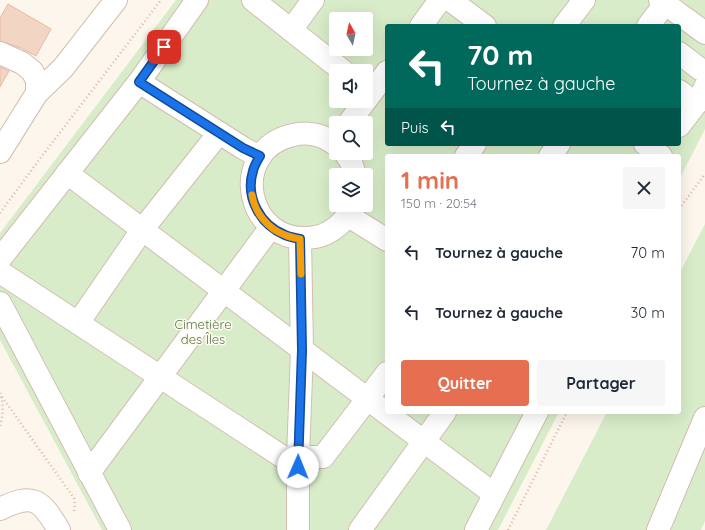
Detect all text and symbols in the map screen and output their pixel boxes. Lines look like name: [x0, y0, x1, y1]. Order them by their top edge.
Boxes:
north arrow: [329, 12, 373, 56]
map controls: [329, 12, 373, 212]
pin: [147, 30, 181, 64]
icon: arrive: [153, 36, 175, 58]
text: 70 m: [467, 37, 533, 72]
icon: left: [401, 40, 453, 92]
button: sound: [329, 64, 373, 108]
text: Tournez à gauche: [467, 72, 616, 95]
button: search: [329, 116, 373, 160]
icon: left: [437, 116, 459, 138]
text: Puis: [401, 118, 429, 137]
text: 1 min: [401, 165, 459, 195]
button: close: [623, 167, 665, 209]
button: layers: [329, 168, 373, 212]
text: 150 m · 20:54: [401, 195, 477, 211]
icon: left: [401, 241, 423, 263]
text: Tournez à gauche: [435, 243, 563, 262]
text: 70 m: [631, 243, 665, 262]
icon: left: [401, 301, 423, 323]
text: Tournez à gauche: [435, 303, 563, 322]
text: 30 m: [630, 303, 665, 322]
park label: Cimetière des Îles: [174, 316, 232, 347]
button: Quitter: [401, 360, 529, 406]
button: Partager: [537, 360, 665, 406]
position arrow: [277, 446, 319, 488]

